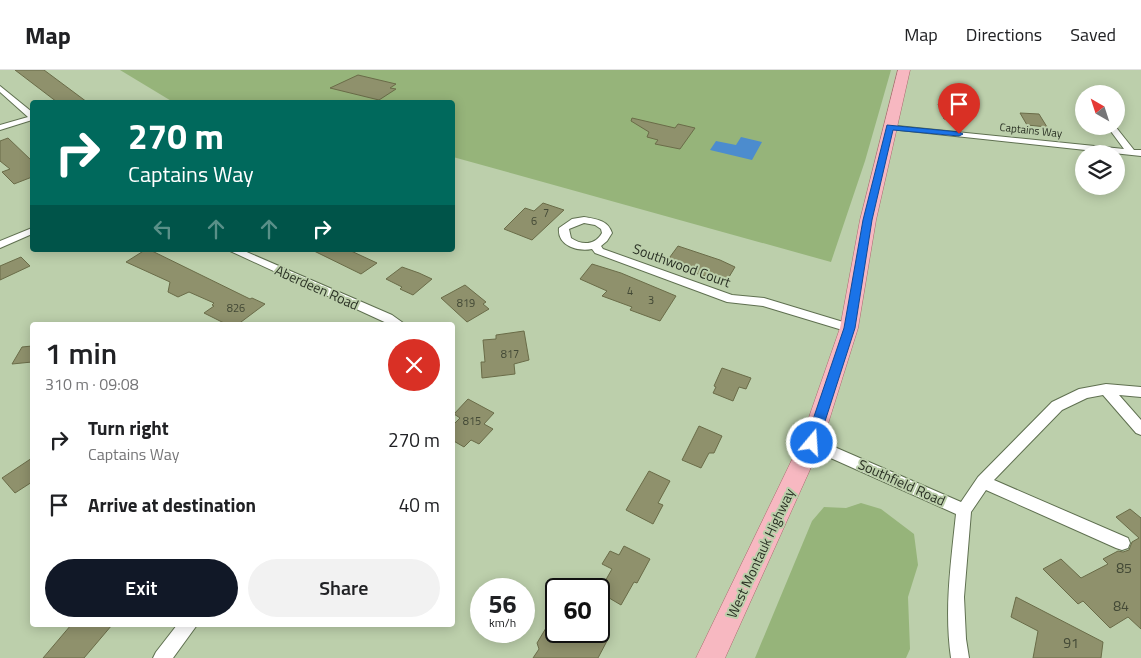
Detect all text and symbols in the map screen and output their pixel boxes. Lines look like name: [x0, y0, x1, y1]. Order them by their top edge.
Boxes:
text: Map: [25, 17, 71, 53]
text: Map: [904, 21, 938, 48]
text: Directions: [966, 21, 1042, 48]
text: Saved: [1070, 21, 1116, 48]
pin: [938, 83, 980, 134]
north arrow: [1075, 85, 1125, 135]
map controls: [1075, 85, 1125, 195]
icon: arrive: [945, 90, 973, 118]
text: 270 m: [128, 109, 224, 163]
street label: Captains Way: [999, 119, 1064, 141]
icon: right: [45, 120, 110, 185]
button: layers: [1075, 145, 1125, 195]
text: Captains Way: [128, 157, 254, 191]
house number: 7: [543, 205, 549, 221]
house number: 6: [531, 213, 537, 229]
icon: left: [149, 215, 177, 243]
icon: ahead: [202, 215, 230, 243]
icon: ahead: [255, 215, 283, 243]
icon: right: [308, 215, 336, 243]
street label: Southwood Court: [630, 238, 734, 292]
street label: Aberdeen Road: [272, 259, 362, 315]
house number: 4: [627, 283, 633, 299]
house number: 3: [648, 292, 654, 308]
house number: 819: [457, 295, 475, 311]
house number: 826: [227, 300, 245, 316]
text: 1 min: [45, 330, 117, 376]
button: close: [388, 339, 440, 391]
house number: 817: [501, 346, 519, 362]
text: 310 m · 09:08: [45, 372, 139, 396]
text: Turn right: [88, 413, 169, 442]
house number: 815: [463, 413, 481, 429]
position arrow: [785, 416, 837, 468]
text: 270 m: [388, 425, 440, 454]
icon: right: [45, 426, 73, 454]
text: Captains Way: [88, 442, 179, 466]
street label: Southfield Road: [855, 453, 949, 511]
street label: West Montauk Highway: [721, 485, 799, 621]
text: Arrive at destination: [88, 490, 256, 519]
text: 40 m: [399, 490, 440, 519]
icon: arrive: [45, 491, 73, 519]
house number: 85: [1116, 557, 1132, 578]
button: Exit: [45, 559, 238, 617]
button: Share: [248, 559, 440, 617]
speed limit sign: 60: [545, 578, 610, 643]
text: 56: [488, 585, 517, 623]
house number: 84: [1113, 595, 1129, 616]
text: km/h: [489, 613, 516, 632]
house number: 91: [1063, 632, 1079, 653]

